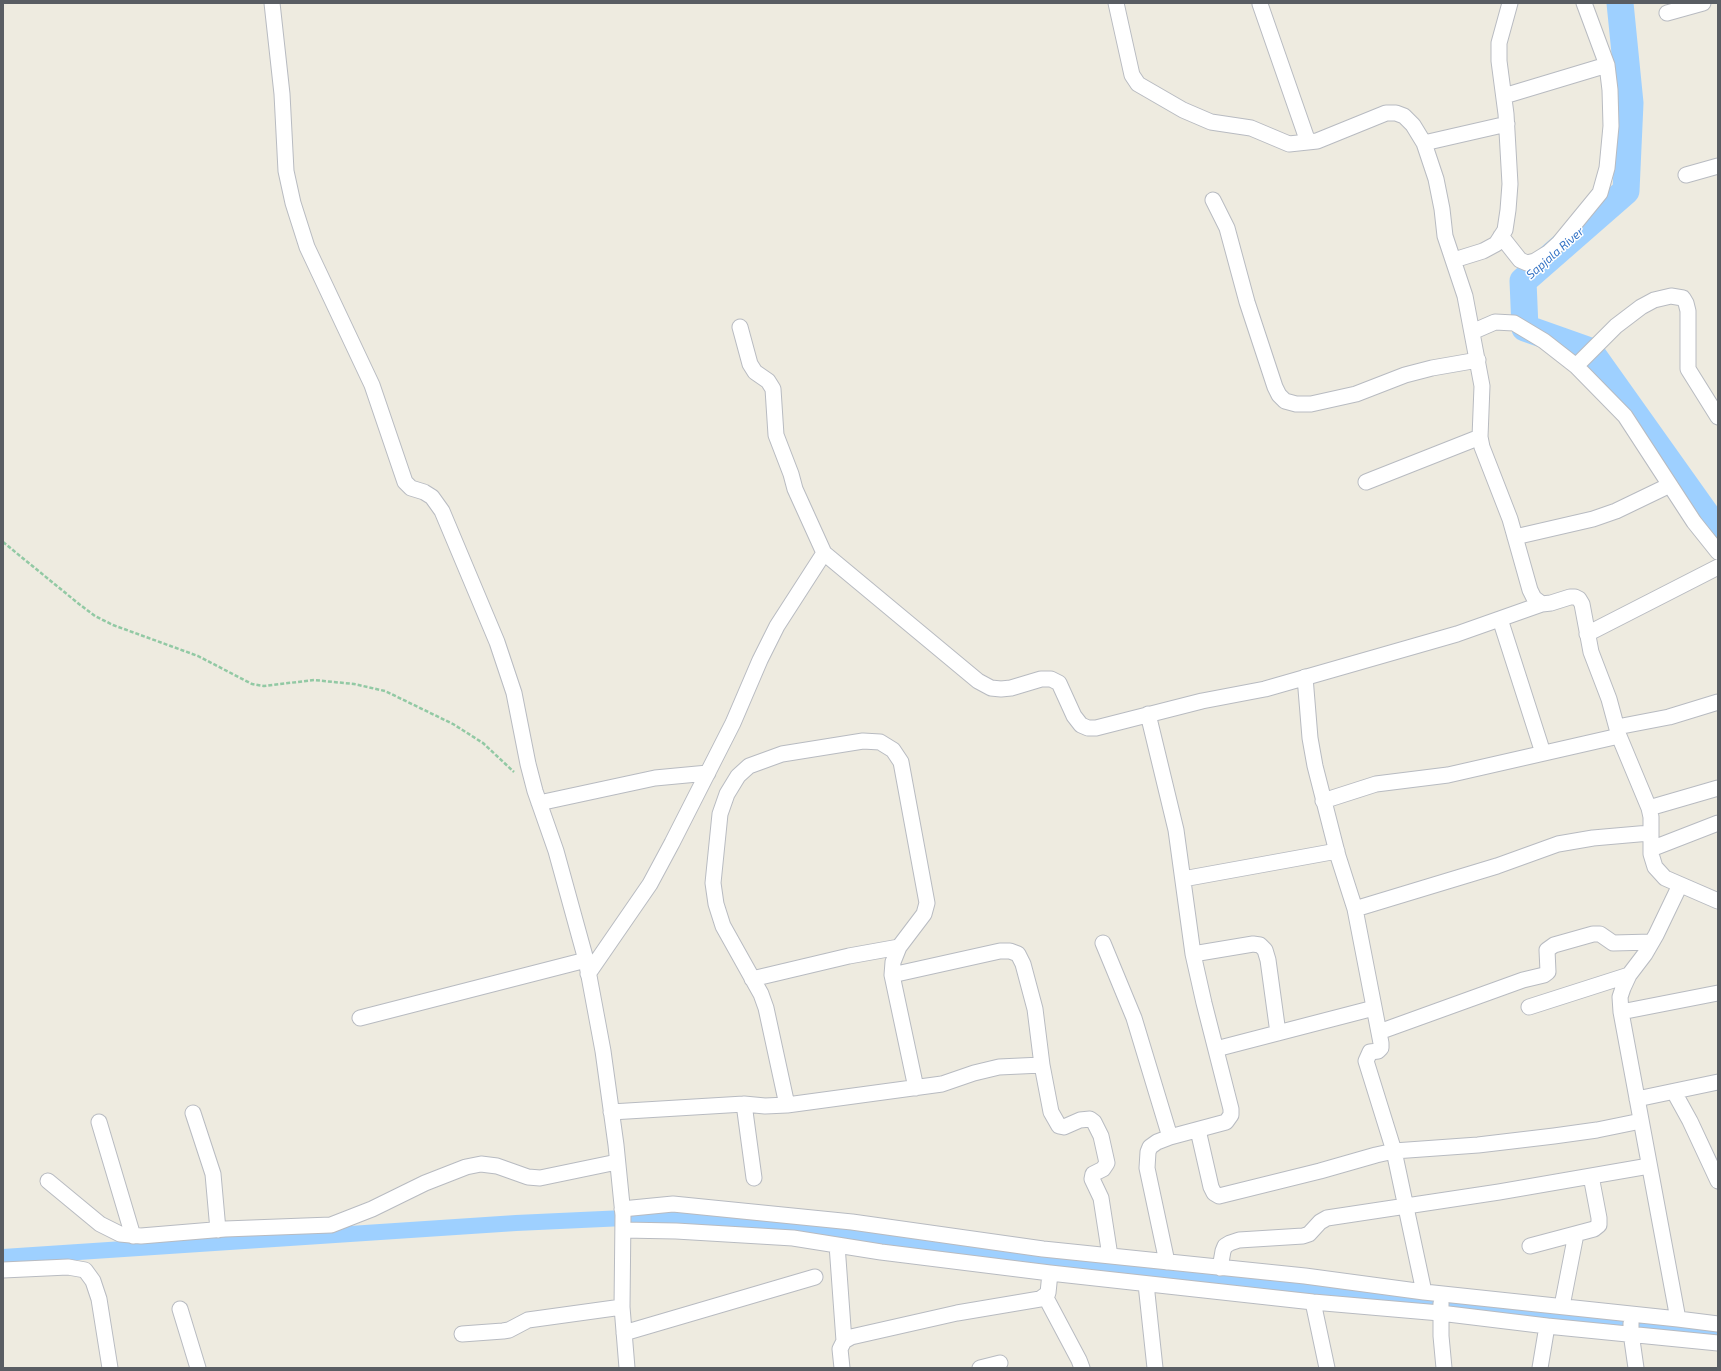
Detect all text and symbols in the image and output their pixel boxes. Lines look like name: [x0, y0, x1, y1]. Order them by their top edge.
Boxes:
water label: Sapjala River: [1523, 224, 1587, 282]

